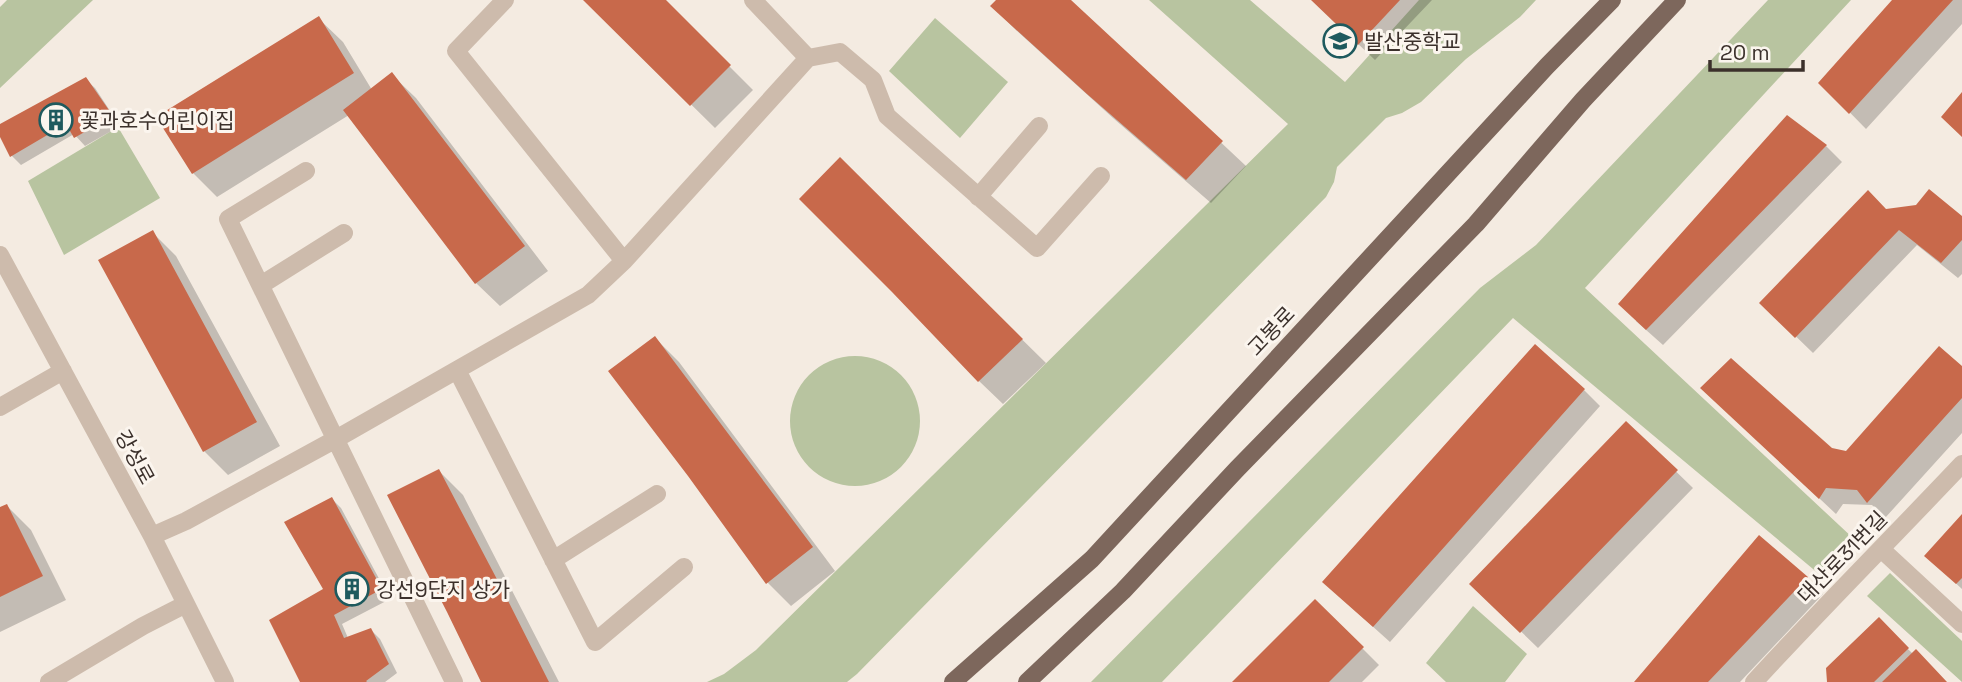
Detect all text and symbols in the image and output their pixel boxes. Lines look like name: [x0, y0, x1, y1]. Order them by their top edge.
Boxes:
school or university icon: 발산중학교: [1321, 22, 1359, 60]
place label: 발산중학교: [1364, 28, 1461, 55]
scale bar: [1710, 28, 1803, 72]
text: 20 m: [1720, 39, 1770, 66]
building icon: 꽃과호수어린이집: [37, 101, 75, 139]
place label: 꽃과호수어린이집: [80, 107, 235, 134]
street label: 고봉로: [1241, 301, 1301, 361]
street label: 강성로: [109, 425, 161, 489]
street label: 대산로31번길: [1791, 505, 1893, 609]
building icon: 강선9단지 상가: [333, 570, 371, 608]
place label: 강선9단지 상가: [376, 576, 510, 603]

